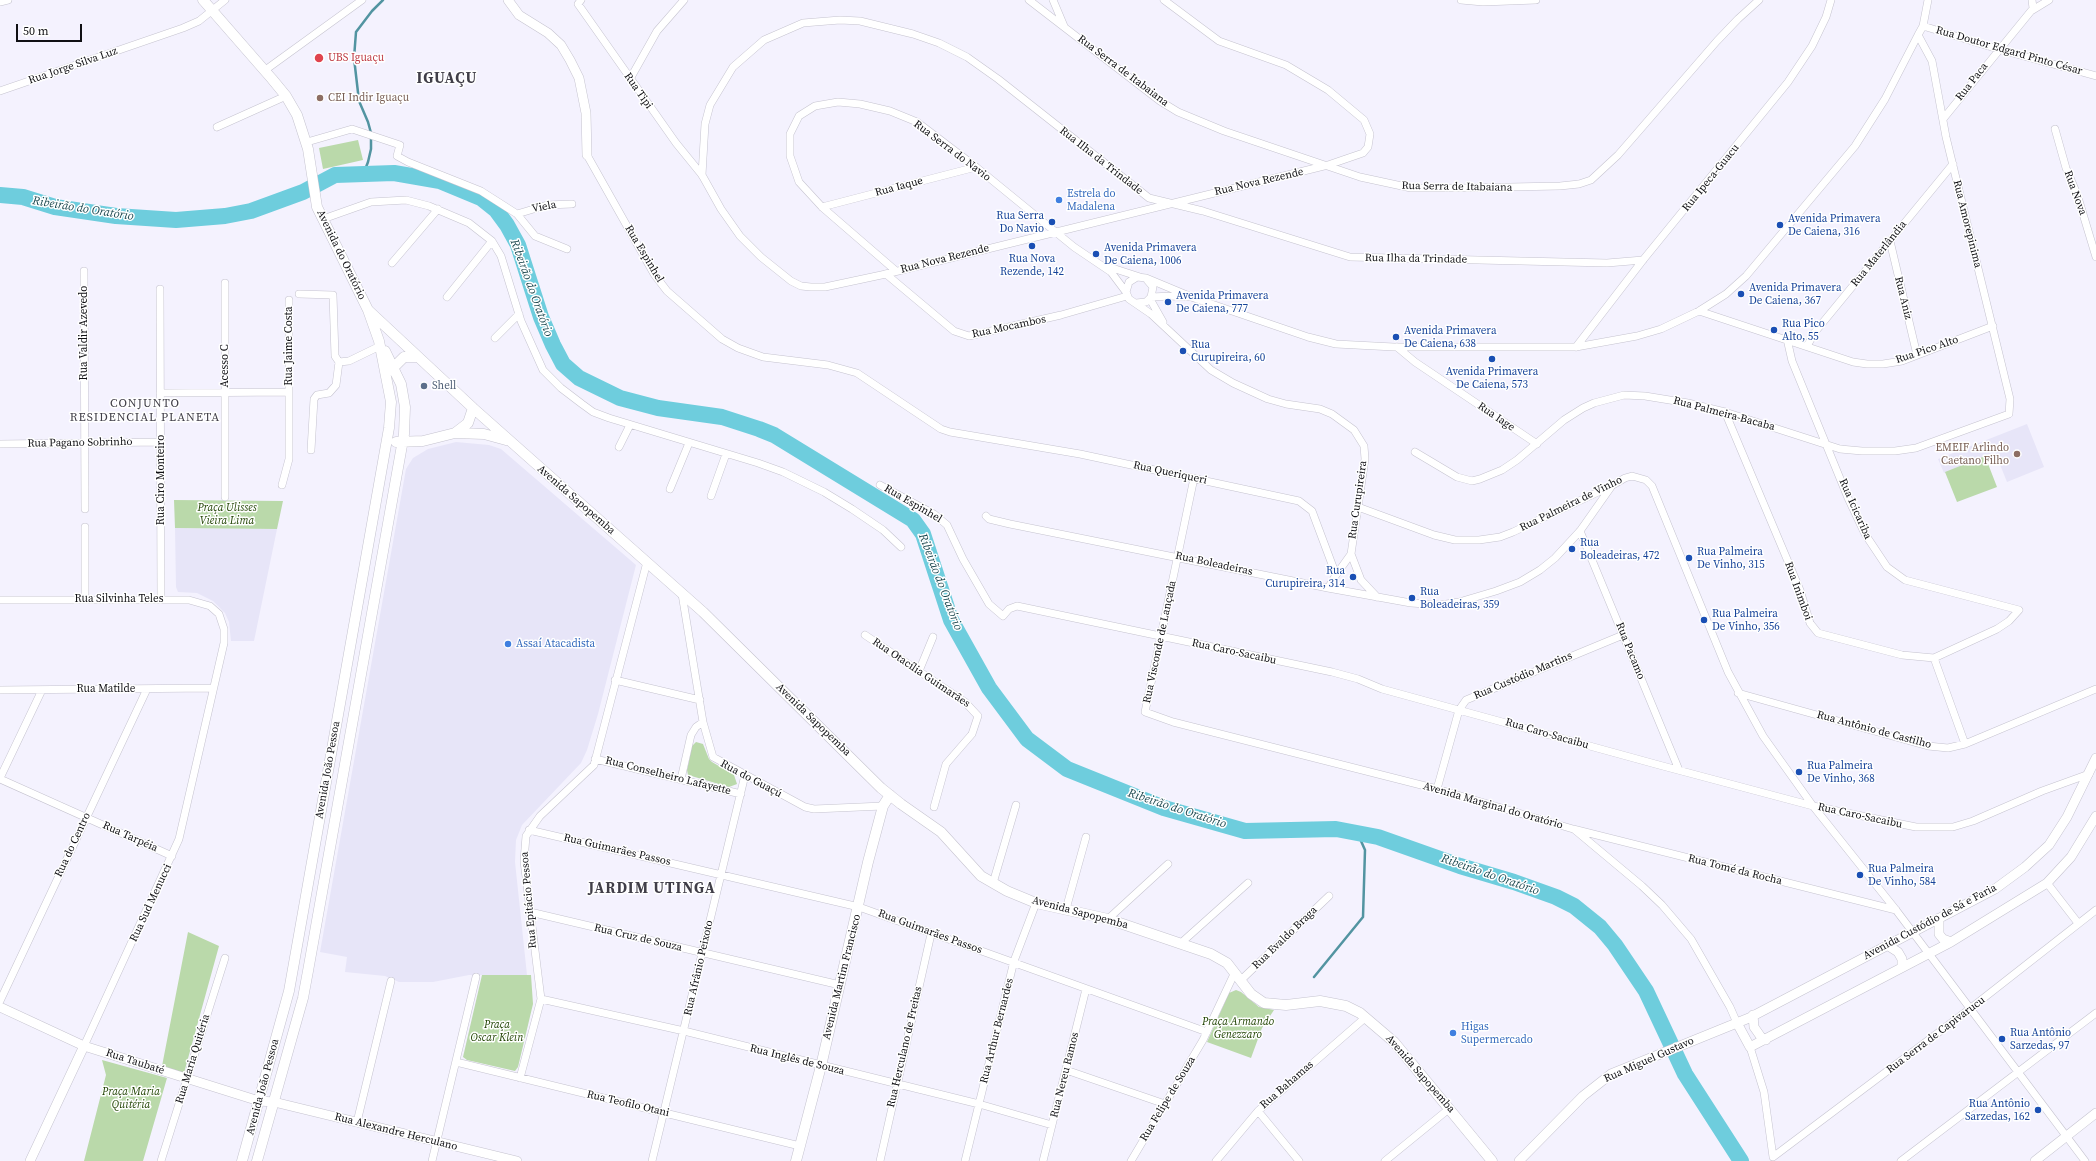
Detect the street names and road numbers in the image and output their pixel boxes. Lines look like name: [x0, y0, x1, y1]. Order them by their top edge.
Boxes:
street label: Rua Doutor Edgard Pinto César: [1934, 24, 2084, 78]
street label: Rua Serra de Itabaiana: [1075, 32, 1171, 110]
street label: Rua Jorge Silva Luz: [27, 45, 119, 87]
street label: Rua Paca: [1953, 60, 1991, 104]
street label: Rua Tipi: [621, 70, 655, 112]
street label: Rua Serra do Navio: [911, 118, 993, 184]
street label: Rua Ilha da Trindade: [1057, 124, 1145, 198]
street label: Rua Ipeca-Guacu: [1680, 142, 1742, 214]
street label: Rua Nova Rezende: [1213, 165, 1305, 199]
street label: Rua Nova: [2061, 169, 2089, 217]
street label: Rua Iaque: [874, 174, 924, 200]
street label: Rua Serra de Itabaiana: [1401, 179, 1513, 195]
street label: Rua Amorepinima: [1950, 179, 1984, 269]
street label: Viela: [531, 198, 557, 216]
street label: Avenida do Oratório: [314, 208, 368, 302]
street label: Rua Materlândia: [1848, 218, 1910, 290]
street label: Rua Espinhel: [622, 223, 666, 285]
street label: Rua Nova Rezende: [899, 242, 991, 276]
street label: Rua Ilha da Trindade: [1365, 252, 1467, 266]
street label: Rua Aniz: [1891, 275, 1915, 321]
street label: Rua Valdir Azevedo: [77, 286, 91, 380]
street label: Rua Jaime Costa: [282, 306, 296, 386]
street label: Rua Mocambos: [971, 313, 1047, 341]
street label: Rua Pico Alto: [1894, 333, 1960, 367]
street label: Acesso C: [218, 344, 232, 388]
street label: Rua Palmeira-Bacaba: [1672, 394, 1776, 434]
street label: Rua Iage: [1475, 400, 1517, 434]
street label: Rua Pagano Sobrinho: [27, 435, 133, 451]
street label: Rua Ciro Monteiro: [154, 435, 168, 525]
street label: Rua Queriqueri: [1132, 459, 1208, 487]
street label: Rua Curupireira: [1346, 460, 1370, 540]
street label: Avenida Sapopemba: [534, 463, 618, 537]
street label: Rua Palmeira de Vinho: [1518, 473, 1624, 535]
street label: Rua Icicariba: [1836, 477, 1874, 541]
street label: Rua Espinhel: [882, 482, 944, 526]
street label: Rua Boleadeiras: [1174, 549, 1254, 579]
street label: Rua Inimboi: [1781, 560, 1815, 622]
street label: Rua Visconde de Lançada: [1141, 579, 1179, 705]
street label: Rua Silvinha Teles: [74, 592, 164, 606]
street label: Rua Pacamo: [1613, 620, 1647, 682]
street label: Rua Otacília Guimarães: [870, 635, 972, 711]
street label: Rua Caro-Sacaibu: [1190, 637, 1278, 667]
street label: Rua Custódio Martins: [1472, 649, 1574, 703]
street label: Avenida Sapopemba: [773, 681, 853, 759]
street label: Rua Matilde: [77, 682, 135, 696]
street label: Rua Antônio de Castilho: [1815, 708, 1933, 752]
street label: Rua Caro-Sacaibu: [1504, 716, 1590, 752]
street label: Avenida João Pessoa: [313, 720, 343, 820]
street label: Rua Conselheiro Lafayette: [604, 754, 732, 798]
street label: Rua do Guaçú: [718, 757, 784, 801]
street label: Avenida Marginal do Oratório: [1421, 780, 1565, 832]
street label: Rua Caro-Sacaibu: [1816, 801, 1904, 831]
street label: Rua do Centro: [52, 811, 94, 879]
street label: Rua Tarpéia: [100, 819, 160, 855]
street label: Rua Guimarães Passos: [562, 831, 672, 869]
street label: Rua Epitácio Pessoa: [518, 851, 540, 949]
street label: Rua Tomé da Rocha: [1687, 852, 1783, 888]
street label: Rua Sud Menucci: [127, 862, 175, 944]
street label: Avenida Custódio de Sá e Faria: [1861, 881, 1999, 963]
street label: Avenida Sapopemba: [1030, 894, 1130, 932]
street label: Rua Evaldo Braga: [1250, 904, 1320, 972]
street label: Rua Guimarães Passos: [876, 907, 984, 957]
street label: Avenida Martim Francisco: [820, 913, 864, 1041]
street label: Rua Afrânio Peixoto: [682, 919, 716, 1017]
street label: Rua Cruz de Souza: [593, 921, 683, 955]
street label: Rua Arthur Bernardes: [978, 977, 1016, 1085]
street label: Rua Herculano de Freitas: [885, 985, 925, 1109]
street label: Rua Serra de Capivarucu: [1884, 994, 1988, 1076]
street label: Rua Maria Quitéria: [173, 1013, 213, 1105]
street label: Rua Nereu Ramos: [1048, 1031, 1082, 1119]
street label: Avenida Sapopemba: [1383, 1032, 1457, 1116]
street label: Rua Miguel Gustavo: [1602, 1034, 1696, 1086]
street label: Avenida João Pessoa: [244, 1037, 282, 1137]
street label: Rua Inglês de Souza: [748, 1042, 846, 1078]
street label: Rua Taubaté: [104, 1046, 166, 1078]
street label: Rua Felipe de Souza: [1137, 1054, 1199, 1144]
street label: Rua Bahamas: [1258, 1058, 1316, 1112]
street label: Rua Teofilo Otani: [585, 1088, 671, 1120]
street label: Rua Alexandre Herculano: [333, 1110, 459, 1154]

